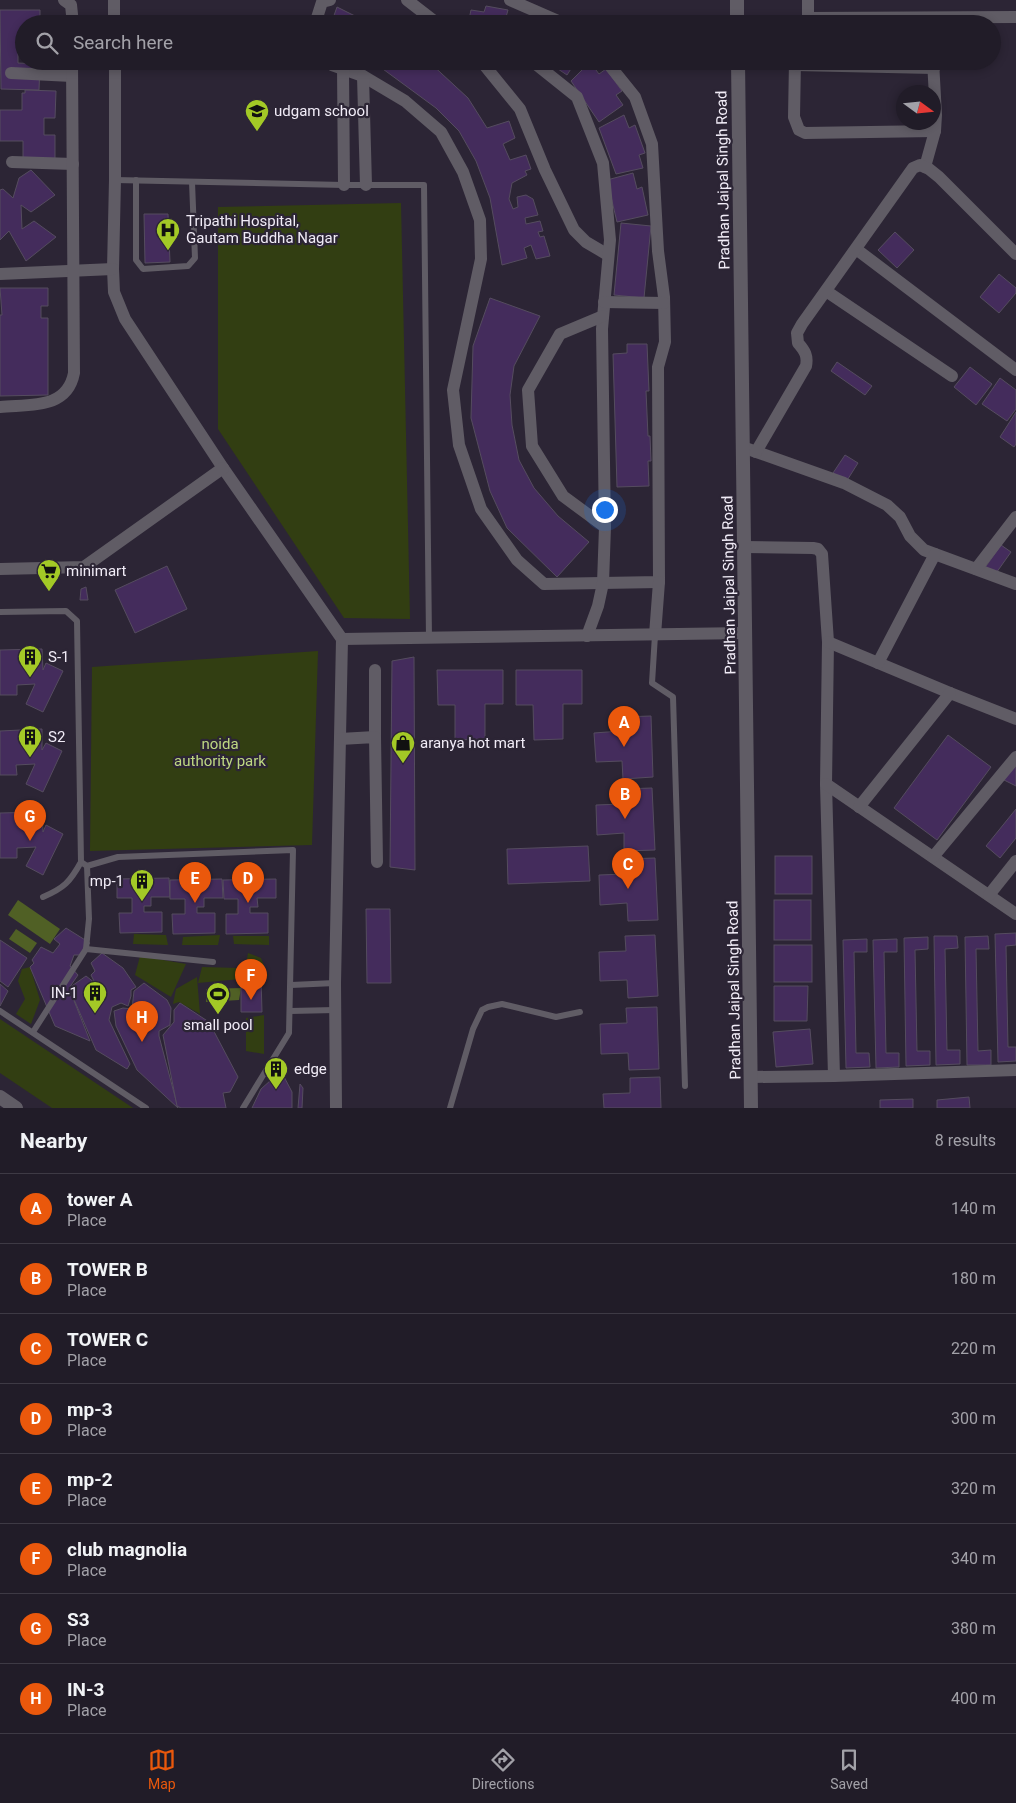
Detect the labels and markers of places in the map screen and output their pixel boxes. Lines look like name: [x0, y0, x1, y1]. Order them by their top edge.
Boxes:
school or university icon: udgam school: [244, 98, 270, 132]
place label: udgam school: [274, 102, 369, 120]
place label: Tripathi Hospital, Gautam Buddha Nagar: [186, 212, 338, 247]
hospital icon: Tripathi Hospital, Gautam Buddha Nagar: [155, 217, 181, 251]
supermarket icon: minimart: [36, 558, 62, 592]
place label: minimart: [66, 562, 126, 580]
building icon: S-1: [17, 644, 43, 678]
place label: S-1: [48, 648, 69, 666]
pin: A: [608, 706, 640, 747]
building icon: S2: [17, 724, 43, 758]
place label: S2: [48, 728, 65, 746]
shop icon: aranya hot mart: [390, 730, 416, 764]
place label: aranya hot mart: [420, 734, 525, 752]
pin: B: [609, 778, 641, 819]
pin: G: [14, 800, 46, 841]
pin: C: [612, 848, 644, 889]
pin: E: [179, 862, 211, 903]
pin: D: [232, 862, 264, 903]
building icon: mp-1: [129, 868, 155, 902]
place label: mp-1: [90, 872, 124, 890]
pin: F: [235, 959, 267, 1000]
building icon: IN-1: [82, 980, 108, 1014]
sports icon: small pool: [205, 981, 231, 1015]
place label: IN-1: [51, 984, 78, 1002]
pin: H: [126, 1001, 158, 1042]
place label: small pool: [183, 1016, 253, 1034]
building icon: edge: [263, 1056, 289, 1090]
place label: edge: [294, 1060, 327, 1078]

